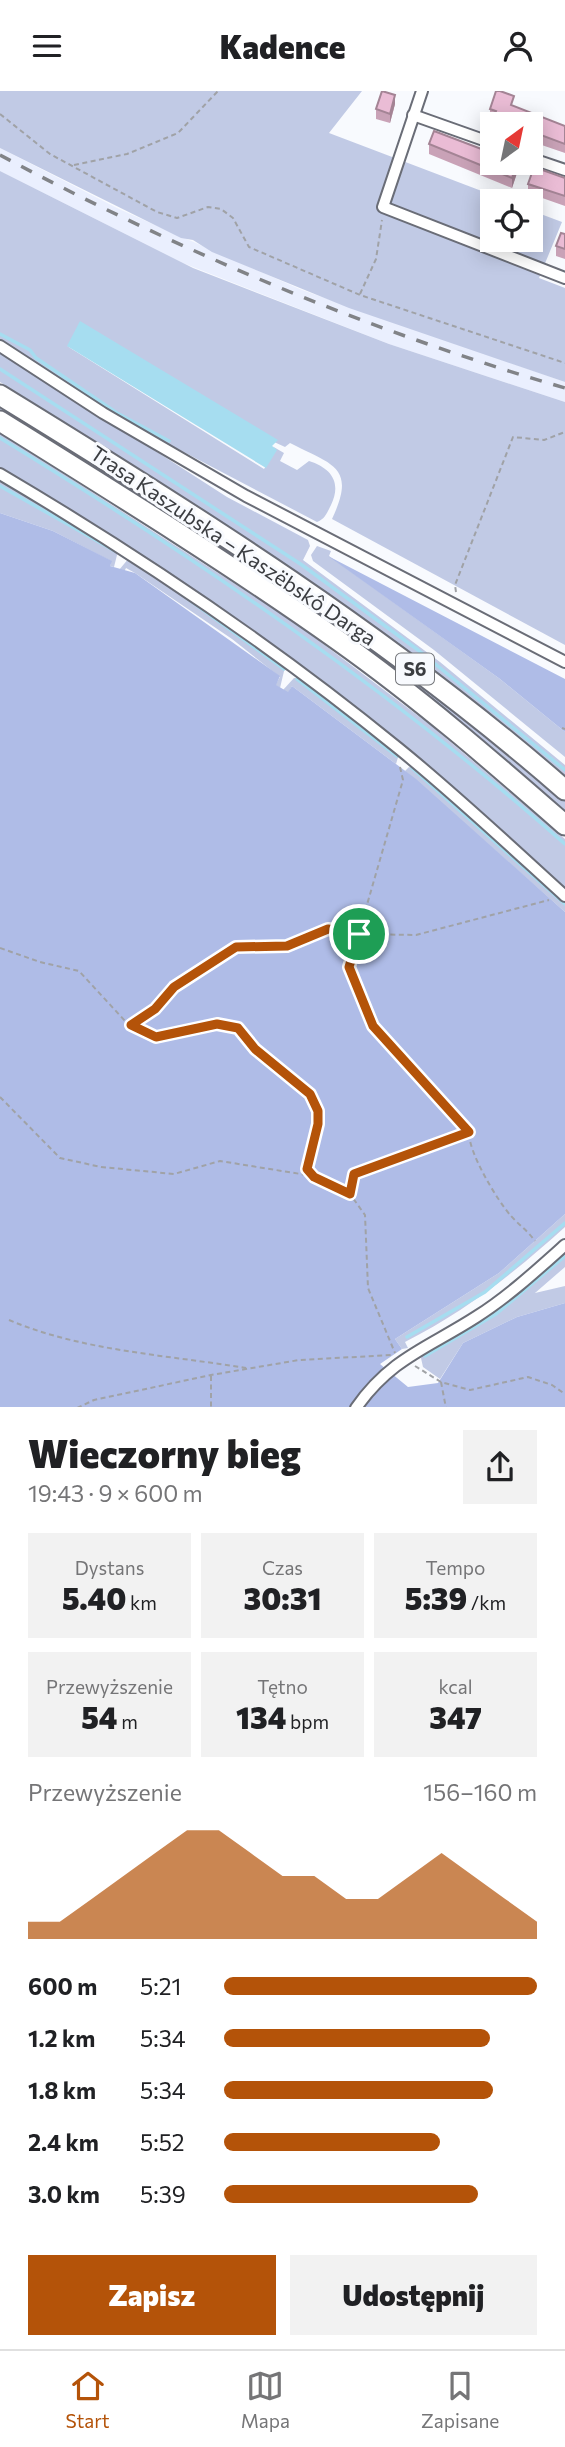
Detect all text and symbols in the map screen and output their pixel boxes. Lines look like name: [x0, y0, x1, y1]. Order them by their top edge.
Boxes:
text: Kadence: [219, 26, 346, 66]
icon: menu: [28, 27, 66, 65]
icon: person: [499, 27, 537, 65]
north arrow: [480, 112, 542, 175]
map controls: [480, 112, 543, 252]
button: locate: [480, 189, 543, 252]
street label: Trasa Kaszubska – Kaszëbskô Darga: [86, 440, 381, 650]
road number: S6: [396, 653, 434, 685]
pin: [329, 904, 389, 964]
icon: arrive: [340, 915, 378, 953]
text: Wieczorny bieg: [28, 1429, 301, 1476]
button: share: [463, 1430, 537, 1504]
text: 19:43 · 9 × 600 m: [28, 1479, 203, 1507]
text: Dystans: [75, 1556, 144, 1579]
text: Czas: [262, 1556, 303, 1579]
text: Tempo: [426, 1556, 485, 1579]
text: 5.40: [62, 1579, 126, 1616]
text: 30:31: [244, 1579, 321, 1616]
text: 5:39: [405, 1579, 467, 1616]
text: km: [126, 1591, 157, 1614]
text: /km: [467, 1591, 506, 1614]
text: Przewyższenie: [46, 1675, 173, 1698]
text: Tętno: [257, 1675, 308, 1698]
text: kcal: [438, 1675, 473, 1698]
text: 54: [81, 1698, 118, 1735]
text: 134: [236, 1698, 286, 1735]
text: 347: [429, 1698, 482, 1735]
text: m: [118, 1710, 138, 1733]
text: bpm: [286, 1710, 329, 1733]
text: Przewyższenie: [28, 1778, 182, 1806]
text: 156–160 m: [423, 1778, 537, 1806]
text: 600 m: [28, 1972, 97, 2000]
text: 5:21: [140, 1972, 181, 2000]
text: 1.2 km: [28, 2024, 95, 2052]
text: 5:34: [140, 2024, 186, 2052]
text: 1.8 km: [28, 2076, 96, 2104]
text: 5:34: [140, 2076, 186, 2104]
text: 2.4 km: [28, 2128, 99, 2156]
text: 5:52: [140, 2128, 185, 2156]
text: 3.0 km: [28, 2180, 100, 2208]
text: 5:39: [140, 2180, 186, 2208]
button: Zapisz: [28, 2255, 276, 2335]
button: Udostępnij: [290, 2255, 537, 2335]
tab: Start: [66, 2367, 110, 2432]
tab: Mapa: [241, 2367, 290, 2432]
tab: Zapisane: [421, 2367, 499, 2432]

